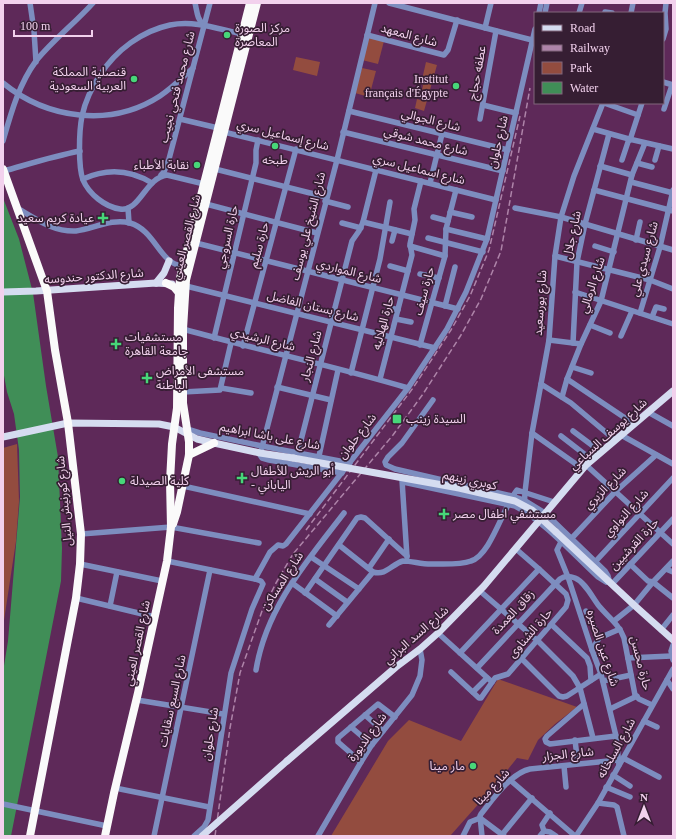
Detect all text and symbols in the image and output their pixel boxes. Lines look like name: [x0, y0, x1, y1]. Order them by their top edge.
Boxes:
scale bar: [14, 12, 92, 38]
legend: [534, 12, 664, 104]
text: 100 m: [20, 19, 51, 33]
place label: مركز الصورة المعاصرة: [235, 21, 290, 49]
street label: شارع المعهد: [379, 21, 439, 51]
text: Road: [570, 21, 595, 35]
street label: شارع محمد فتحي نجيب: [156, 30, 200, 145]
marker: مركز الصورة المعاصرة: [222, 30, 232, 40]
text: Railway: [570, 41, 610, 55]
street label: عطفه حجاج: [465, 45, 491, 102]
text: Park: [570, 61, 592, 75]
place label: قنصلية المملكة العربية السعودية: [50, 65, 126, 93]
place label: Institut français d'Égypte: [365, 72, 449, 100]
marker: قنصلية المملكة العربية السعودية: [129, 74, 139, 84]
marker: Institut français d'Égypte: [451, 81, 461, 91]
text: Water: [570, 81, 598, 95]
street label: شارع الجوالي: [399, 106, 462, 137]
street label: شارع حلوان: [485, 114, 513, 170]
street label: شارع إسماعيل سري: [235, 117, 331, 156]
street label: شارع محمد شوقي: [382, 124, 469, 161]
marker: طبخه: [270, 141, 280, 151]
street label: شارع اسماعيل سري: [371, 151, 467, 190]
place label: طبخه: [262, 153, 288, 167]
place label: نقابة الأطباء: [134, 158, 189, 172]
marker: نقابة الأطباء: [192, 160, 202, 170]
street label: شارع الشيخ علي يوسف: [288, 170, 331, 282]
street label: شارع القصر العيني: [169, 193, 206, 282]
street label: حارة السروجي: [213, 204, 244, 271]
street label: شارع جلال: [560, 210, 586, 261]
place label: عيادة كريم سعيد: [17, 211, 94, 227]
marker: عيادة كريم سعيد: [97, 212, 109, 224]
street label: شارع سيدي علي: [627, 220, 663, 299]
street label: حارة سليم: [246, 221, 274, 270]
street label: شارع الرمالي: [576, 255, 610, 316]
street label: شارع المواردي: [314, 256, 383, 289]
street label: حارة سيف: [411, 265, 437, 317]
street label: شارع الدكتور حندوسه: [44, 266, 144, 288]
street label: شارع بورسعيد: [531, 270, 551, 336]
street label: شارع بستان الفاضل: [265, 288, 360, 326]
street label: حارة الهلاليه: [369, 295, 397, 351]
street label: شارع الرشيدي: [229, 324, 297, 356]
street label: شارع النجار: [297, 329, 326, 384]
place label: مستشفيات جامعة القاهرة: [125, 330, 188, 358]
marker: مستشفيات جامعة القاهرة: [110, 338, 122, 350]
place label: مستشفى الأمراض الباطنة: [156, 364, 244, 392]
marker: مستشفى الأمراض الباطنة: [141, 372, 153, 384]
street label: شارع يوسف السباعي: [566, 395, 652, 475]
street label: شارع حلوان: [335, 410, 381, 463]
place label: السيدة زينب: [406, 412, 466, 426]
marker: السيدة زينب: [391, 413, 403, 425]
street label: شارع على باشا ابراهيم: [218, 419, 321, 455]
street label: شارع كورنيش النيل: [53, 455, 77, 547]
place label: أبو الريش للأطفال - الياباني: [251, 463, 334, 495]
street label: شارع الزيري: [581, 464, 631, 514]
street label: كوبري زينهم: [441, 467, 500, 496]
marker: أبو الريش للأطفال - الياباني: [236, 472, 248, 484]
place label: كلية الصيدلة: [130, 474, 190, 488]
marker: كلية الصيدلة: [117, 476, 127, 486]
street label: شارع النواوي: [601, 486, 653, 541]
place label: مستشفي اطفال مصر: [452, 507, 556, 524]
marker: مستشفي اطفال مصر: [438, 508, 450, 520]
street label: حارة القرشيين: [606, 515, 662, 573]
street label: شارع المساكن: [258, 549, 308, 614]
street label: زقاق العمدة: [489, 587, 537, 637]
street label: شارع القصر العيني: [121, 599, 156, 688]
street label: شارع السد البراني: [381, 603, 453, 669]
street label: حارة الشناوى: [505, 606, 555, 660]
street label: شارع عين الصيره: [582, 608, 622, 689]
street label: حارة محسن: [628, 635, 654, 691]
street label: شارع السبع سقايات: [155, 654, 191, 749]
street label: شارع حلوان: [199, 706, 223, 762]
street label: شارع الديورة: [345, 710, 391, 765]
street label: شارع السلخانه: [594, 716, 640, 781]
street label: شارع الجزار: [541, 744, 595, 766]
place label: مار مينا: [429, 759, 465, 773]
marker: مار مينا: [468, 761, 478, 771]
street label: شارع مينا: [472, 766, 514, 810]
north arrow: [624, 787, 664, 827]
text: N: [640, 791, 648, 803]

